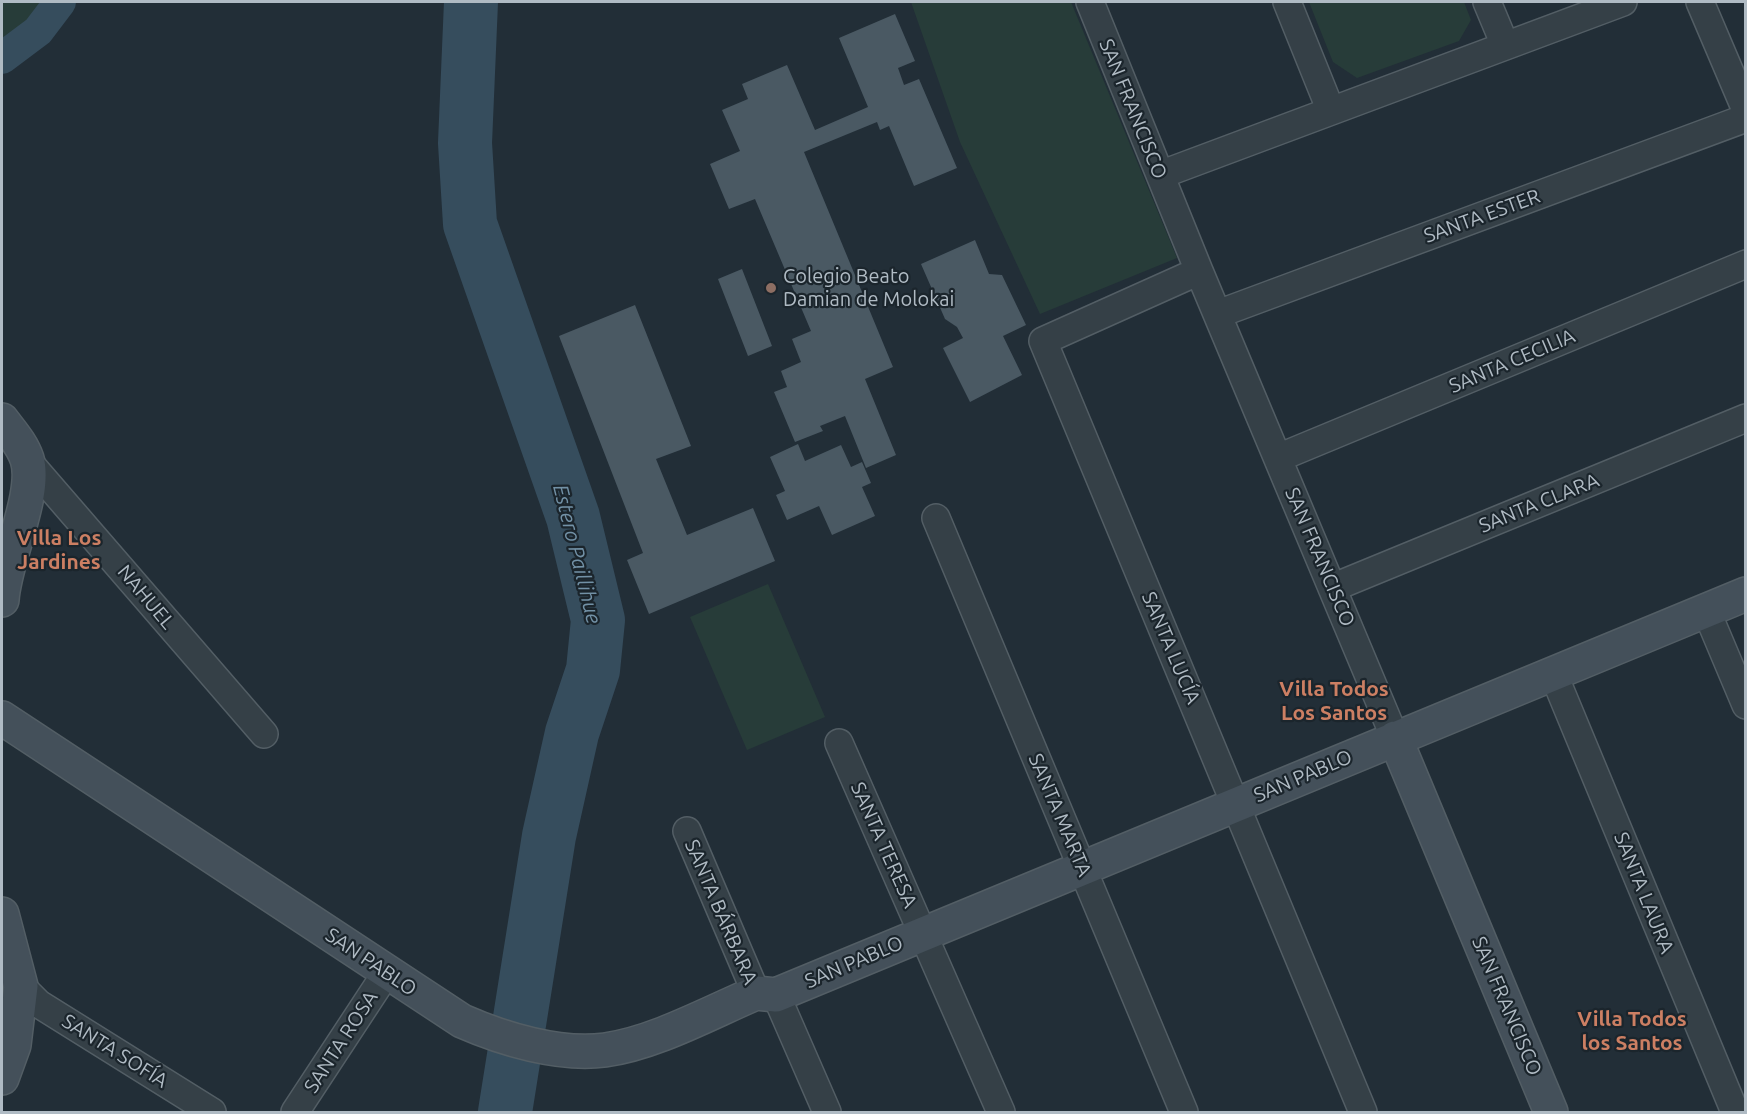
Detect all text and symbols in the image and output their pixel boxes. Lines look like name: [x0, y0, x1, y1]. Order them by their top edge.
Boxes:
street label: SAN FRANCISCO: [1094, 36, 1172, 182]
street label: SANTA ESTER: [1421, 184, 1543, 248]
place label: Colegio Beato Damian de Molokai: [783, 264, 954, 311]
marker: Colegio Beato Damian de Molokai: [764, 281, 778, 295]
street label: SANTA CECILIA: [1446, 324, 1578, 398]
street label: SANTA CLARA: [1475, 468, 1603, 538]
water label: Estero Paillihue: [548, 482, 606, 626]
street label: SAN FRANCISCO: [1280, 484, 1360, 630]
district label: Villa Los Jardines: [17, 525, 101, 575]
street label: NAHUEL: [112, 560, 180, 634]
street label: SANTA LUCÍA: [1137, 588, 1205, 708]
district label: Villa Todos Los Santos: [1279, 676, 1389, 726]
street label: SAN PABLO: [1250, 745, 1356, 807]
street label: SANTA MARTA: [1023, 750, 1097, 880]
street label: SANTA TERESA: [846, 779, 922, 911]
street label: SANTA LAURA: [1609, 829, 1679, 957]
street label: SANTA BÁRBARA: [680, 836, 762, 988]
street label: SAN PABLO: [321, 923, 421, 1001]
street label: SAN PABLO: [801, 931, 907, 993]
street label: SAN FRANCISCO: [1467, 933, 1547, 1079]
street label: SANTA ROSA: [299, 986, 383, 1098]
district label: Villa Todos los Santos: [1577, 1006, 1687, 1056]
street label: SANTA SOFÍA: [58, 1009, 172, 1093]

